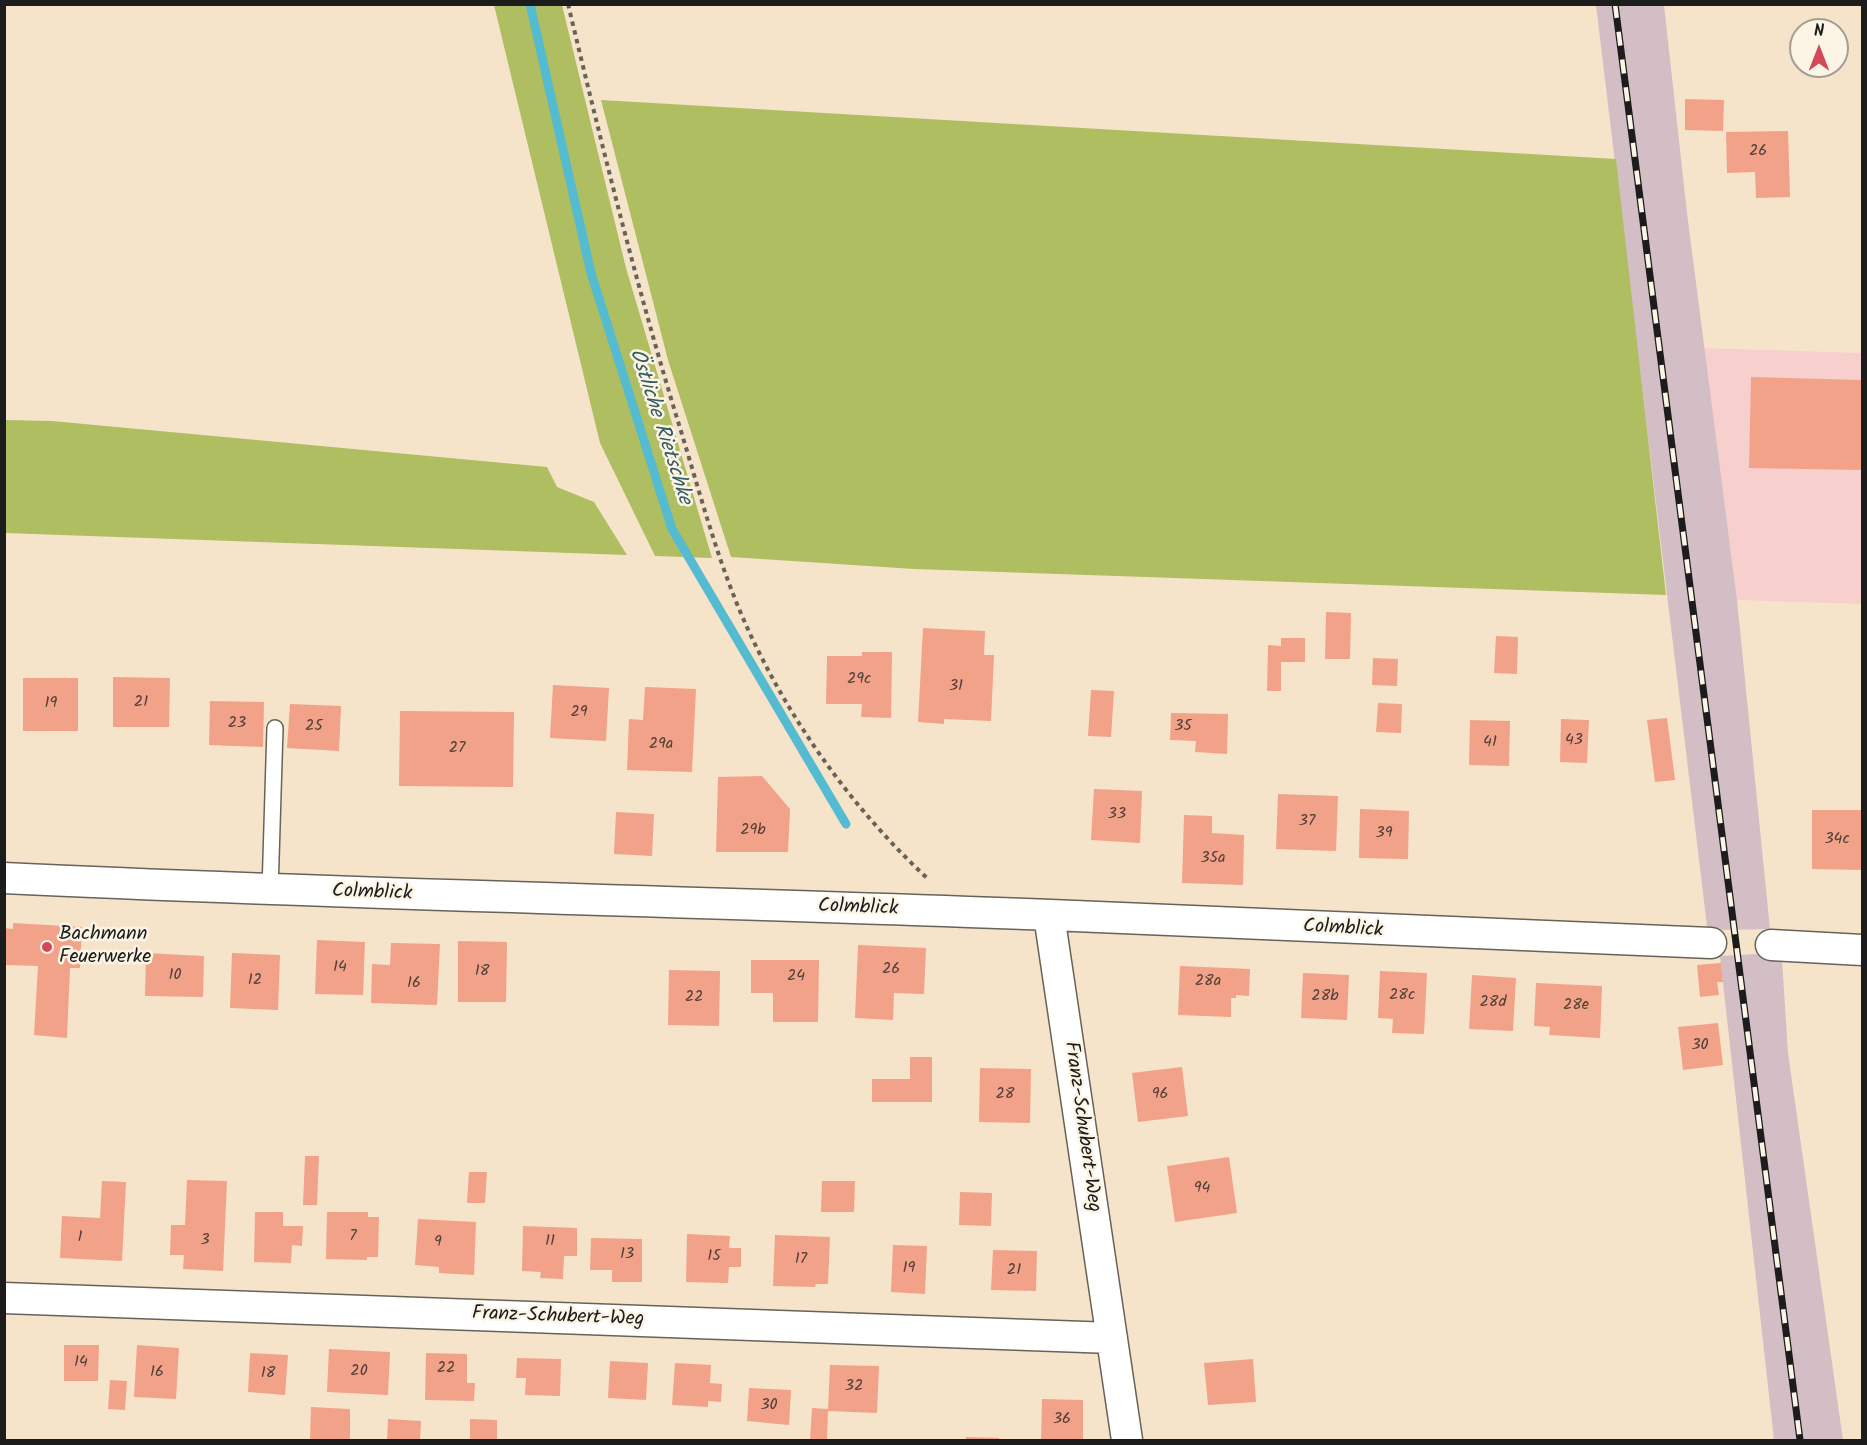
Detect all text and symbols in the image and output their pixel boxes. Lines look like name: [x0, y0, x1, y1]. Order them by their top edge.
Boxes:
north arrow: [1789, 18, 1849, 78]
text: N: [1814, 19, 1824, 44]
house number: 26: [1749, 142, 1767, 162]
water label: Östliche Rietschke: [622, 346, 696, 508]
house number: 29c: [847, 670, 871, 690]
house number: 31: [949, 677, 963, 697]
house number: 21: [134, 693, 148, 713]
house number: 19: [45, 694, 57, 714]
house number: 29: [570, 703, 588, 723]
house number: 23: [228, 714, 246, 734]
house number: 25: [305, 717, 323, 737]
house number: 35: [1174, 717, 1192, 737]
house number: 43: [1565, 731, 1583, 751]
house number: 41: [1483, 733, 1497, 753]
house number: 29a: [649, 735, 673, 755]
house number: 27: [449, 739, 465, 759]
house number: 33: [1108, 805, 1126, 825]
house number: 37: [1299, 812, 1315, 832]
house number: 29b: [740, 821, 766, 841]
house number: 39: [1376, 824, 1392, 844]
house number: 34c: [1824, 830, 1850, 850]
house number: 35a: [1200, 849, 1226, 869]
street label: Colmblick: [331, 881, 413, 907]
street label: Colmblick: [817, 896, 899, 922]
street label: Colmblick: [1302, 916, 1384, 944]
place label: Bachmann Feuerwerke: [59, 924, 151, 971]
marker: Bachmann Feuerwerke: [40, 940, 54, 954]
house number: 14: [333, 958, 347, 978]
house number: 26: [882, 960, 900, 980]
house number: 18: [475, 962, 489, 982]
house number: 10: [168, 966, 182, 986]
house number: 24: [787, 967, 805, 987]
house number: 12: [248, 971, 262, 991]
house number: 28a: [1195, 972, 1221, 992]
house number: 16: [407, 974, 421, 994]
house number: 28c: [1389, 986, 1415, 1006]
house number: 28b: [1311, 987, 1339, 1007]
house number: 22: [685, 988, 703, 1008]
house number: 28d: [1480, 993, 1506, 1013]
house number: 28e: [1563, 996, 1589, 1016]
house number: 30: [1691, 1036, 1709, 1056]
street label: Franz-Schubert-Weg: [1057, 1040, 1105, 1214]
house number: 28: [996, 1085, 1014, 1105]
house number: 96: [1152, 1085, 1168, 1105]
house number: 94: [1194, 1179, 1210, 1199]
house number: 7: [349, 1227, 357, 1247]
house number: 1: [77, 1228, 83, 1248]
house number: 3: [200, 1231, 210, 1251]
house number: 11: [545, 1232, 555, 1252]
house number: 9: [434, 1233, 442, 1253]
house number: 13: [620, 1245, 634, 1265]
house number: 15: [707, 1247, 721, 1267]
house number: 17: [795, 1250, 807, 1270]
house number: 19: [903, 1259, 915, 1279]
house number: 21: [1007, 1261, 1021, 1281]
street label: Franz-Schubert-Weg: [472, 1303, 644, 1333]
house number: 14: [74, 1353, 88, 1373]
house number: 22: [437, 1359, 455, 1379]
house number: 20: [350, 1362, 368, 1382]
house number: 16: [150, 1363, 164, 1383]
house number: 18: [261, 1364, 275, 1384]
house number: 32: [845, 1377, 863, 1397]
house number: 30: [760, 1396, 778, 1416]
house number: 36: [1053, 1410, 1071, 1430]

